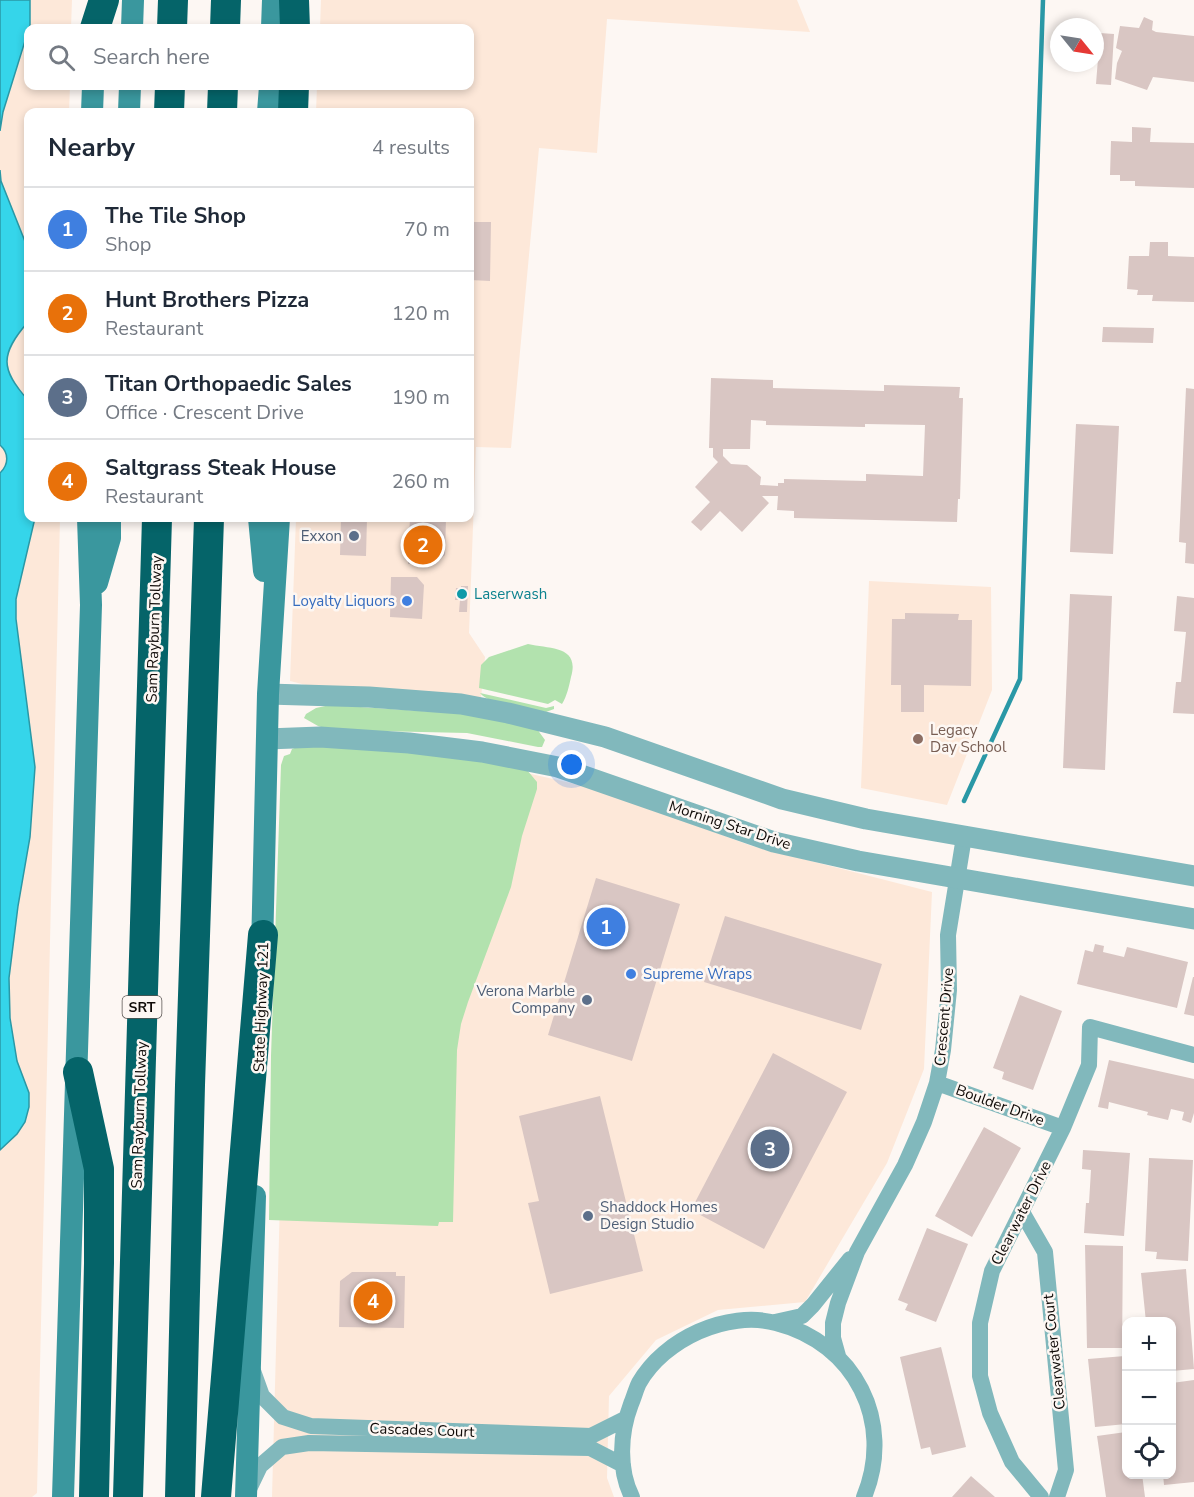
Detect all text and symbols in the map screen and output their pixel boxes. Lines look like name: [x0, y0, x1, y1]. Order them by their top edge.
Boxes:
north arrow: [1050, 18, 1104, 72]
search box: [24, 24, 474, 90]
icon: search: [45, 41, 78, 74]
text: Search here: [93, 42, 210, 72]
text: Nearby: [48, 130, 135, 165]
text: 4 results: [372, 134, 450, 161]
text: The Tile Shop: [105, 201, 246, 231]
text: 1: [62, 216, 74, 243]
text: 70 m: [404, 216, 450, 243]
text: Shop: [105, 231, 151, 258]
text: Hunt Brothers Pizza: [105, 285, 309, 315]
text: 2: [62, 300, 74, 327]
text: 120 m: [392, 300, 450, 327]
text: Restaurant: [105, 315, 203, 342]
text: Titan Orthopaedic Sales: [105, 369, 352, 399]
text: 3: [62, 384, 74, 411]
text: 190 m: [392, 384, 450, 411]
text: Office · Crescent Drive: [105, 399, 304, 426]
text: Saltgrass Steak House: [105, 453, 336, 483]
text: 4: [62, 468, 74, 495]
text: 260 m: [392, 468, 450, 495]
text: Restaurant: [105, 483, 203, 510]
pin: 2: [404, 522, 442, 568]
place label: Exxon: [301, 526, 342, 546]
marker: Exxon: [347, 529, 361, 543]
street label: Sam Rayburn Tollway: [141, 555, 167, 703]
place label: Laserwash: [474, 584, 547, 604]
marker: Laserwash: [455, 587, 469, 601]
place label: Loyalty Liquors: [292, 591, 395, 611]
marker: Loyalty Liquors: [400, 594, 414, 608]
place label: Legacy Day School: [930, 720, 1007, 757]
marker: Legacy Day School: [911, 732, 925, 746]
your location: [557, 750, 586, 779]
street label: Morning Star Drive: [667, 796, 793, 854]
pin: 1: [586, 904, 626, 950]
street label: State Highway 121: [249, 941, 273, 1073]
place label: Supreme Wraps: [643, 964, 752, 984]
marker: Supreme Wraps: [624, 967, 638, 981]
street label: Crescent Drive: [930, 967, 958, 1067]
place label: Verona Marble Company: [475, 981, 575, 1018]
marker: Verona Marble Company: [580, 993, 594, 1007]
road number: SRT: [122, 996, 162, 1018]
street label: Sam Rayburn Tollway: [126, 1041, 152, 1189]
street label: Boulder Drive: [953, 1080, 1047, 1130]
pin: 3: [750, 1126, 790, 1172]
street label: Clearwater Drive: [986, 1157, 1056, 1269]
place label: Shaddock Homes Design Studio: [600, 1197, 718, 1234]
marker: Shaddock Homes Design Studio: [581, 1209, 595, 1223]
pin: 4: [354, 1278, 392, 1324]
street label: Clearwater Court: [1038, 1292, 1070, 1411]
map controls: [1122, 1317, 1176, 1479]
button: +: [1122, 1317, 1176, 1371]
button: −: [1122, 1371, 1176, 1425]
street label: Cascades Court: [369, 1418, 476, 1442]
button: locate: [1122, 1425, 1176, 1479]

